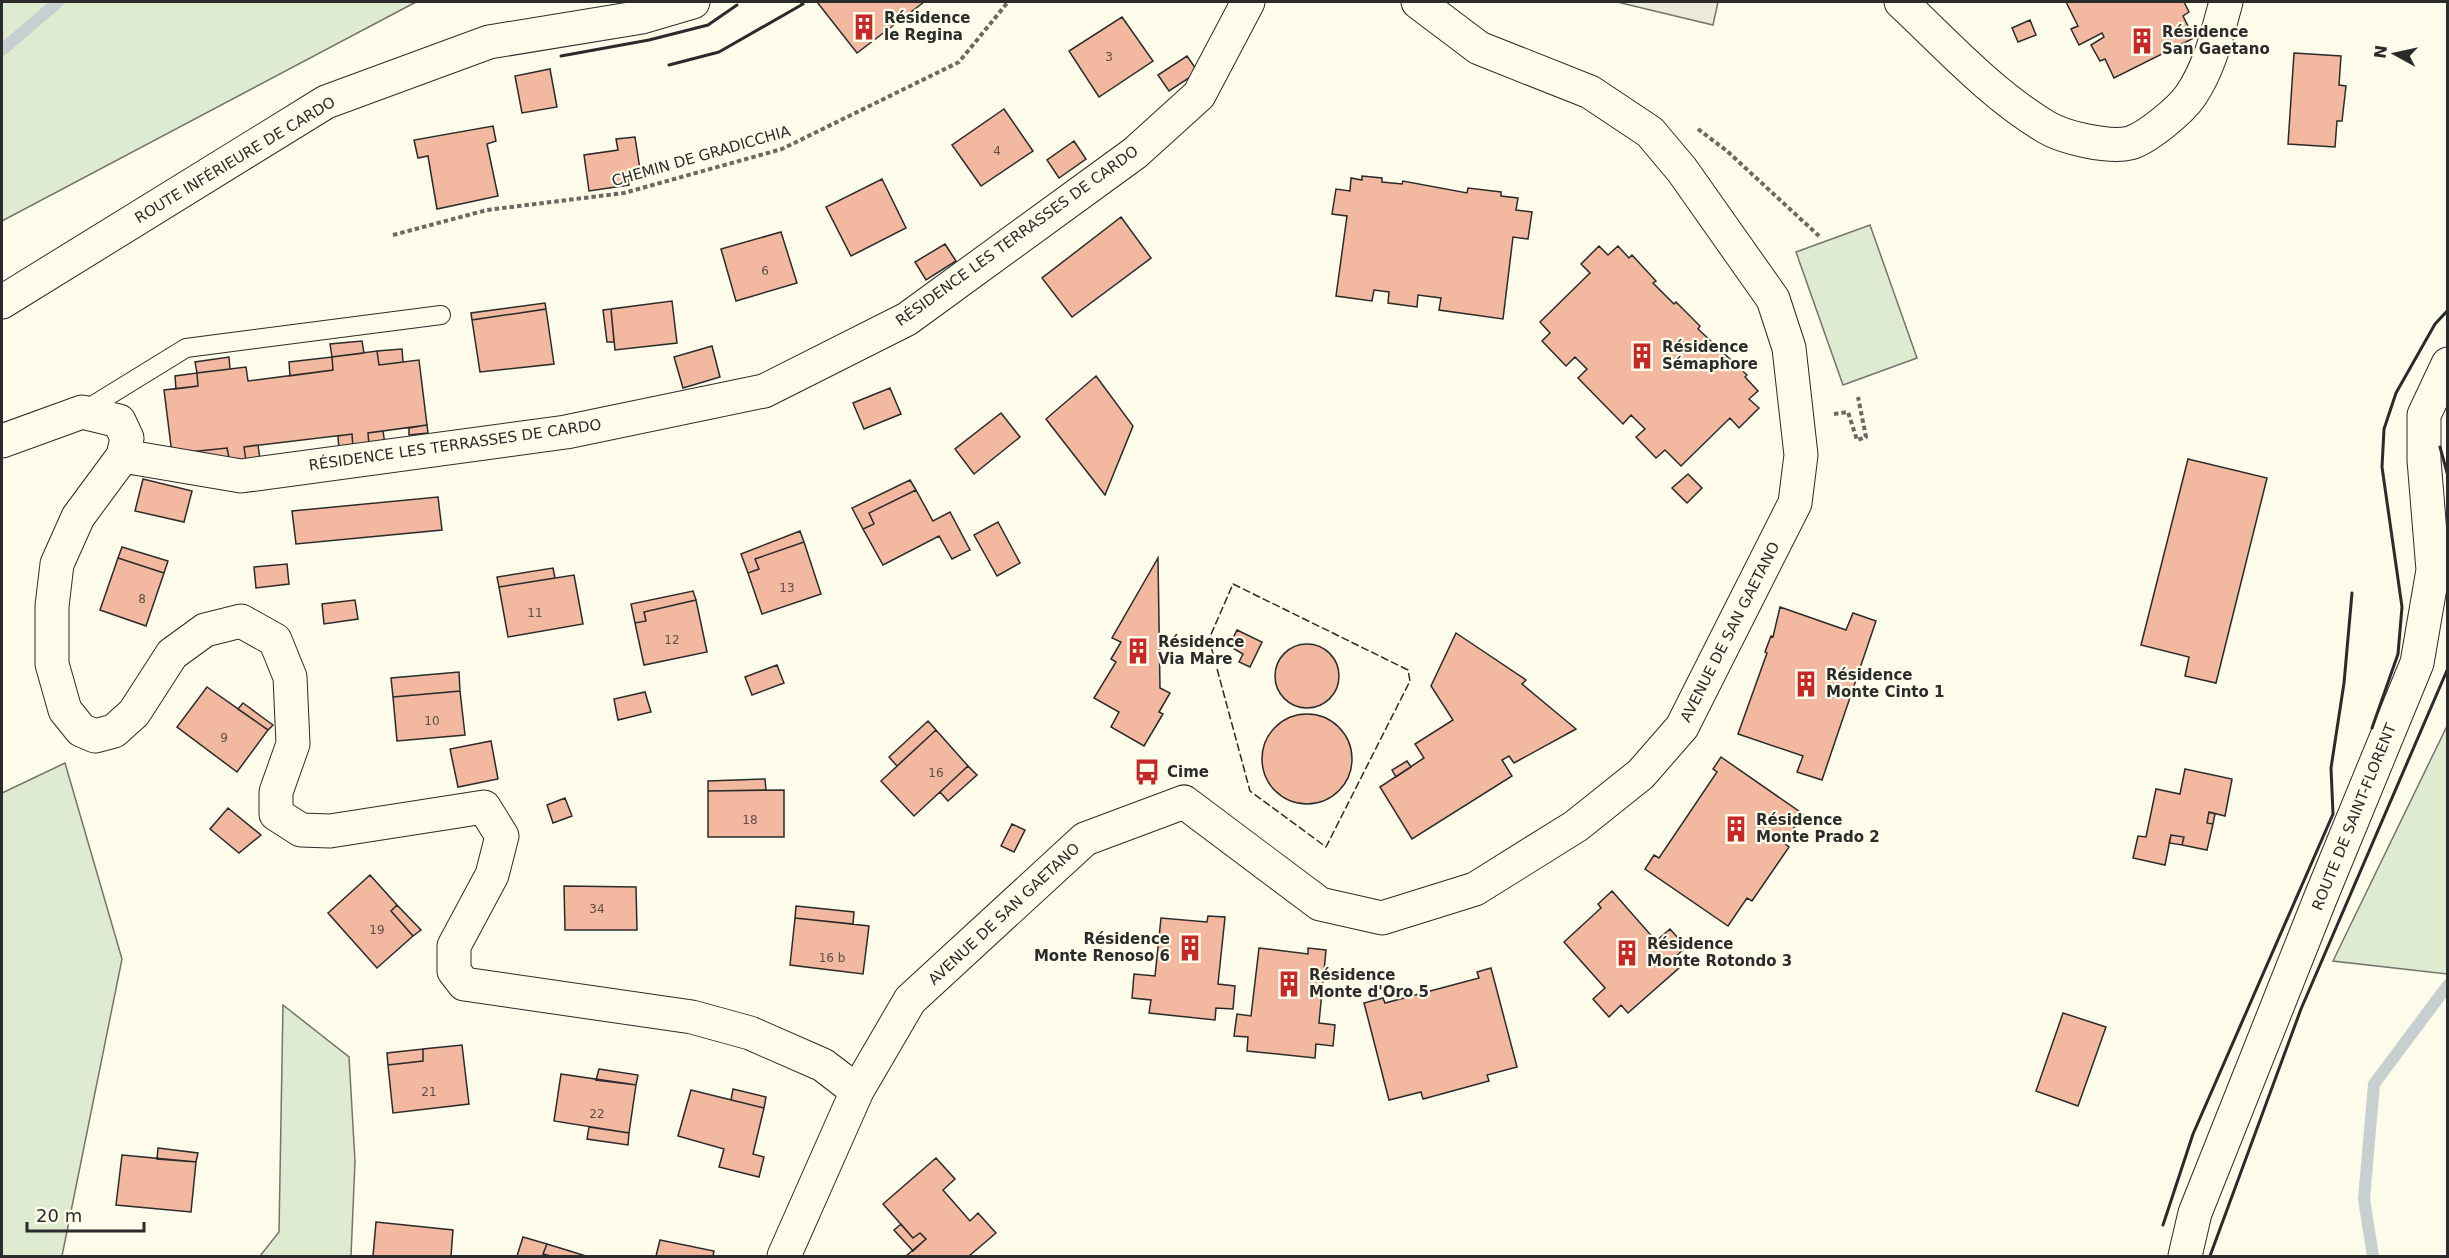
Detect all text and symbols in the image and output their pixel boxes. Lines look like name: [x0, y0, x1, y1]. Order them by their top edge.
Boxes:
place label: Résidence le Regina: [884, 9, 970, 44]
building icon: Résidence le Regina: [849, 12, 879, 42]
place label: Résidence San Gaetano: [2162, 23, 2270, 58]
north arrow: [2365, 24, 2425, 84]
building icon: Résidence San Gaetano: [2127, 26, 2157, 56]
text: N: [2370, 44, 2391, 60]
house number: 3: [1105, 50, 1113, 64]
street label: ROUTE INFÉRIEURE DE CARDO: [131, 92, 338, 227]
street label: CHEMIN DE GRADICCHIA: [610, 122, 793, 190]
street label: RÉSIDENCE LES TERRASSES DE CARDO: [892, 141, 1142, 330]
house number: 4: [993, 144, 1001, 158]
house number: 6: [761, 264, 769, 278]
place label: Résidence Sémaphore: [1662, 338, 1758, 373]
building icon: Résidence Sémaphore: [1627, 341, 1657, 371]
street label: RÉSIDENCE LES TERRASSES DE CARDO: [307, 415, 602, 474]
street label: AVENUE DE SAN GAETANO: [1677, 539, 1783, 725]
house number: 13: [779, 581, 795, 595]
house number: 8: [138, 592, 146, 606]
house number: 11: [527, 606, 543, 620]
house number: 12: [664, 633, 680, 647]
place label: Résidence Via Mare: [1158, 633, 1244, 668]
building icon: Résidence Via Mare: [1123, 636, 1153, 666]
place label: Résidence Monte Cinto 1: [1826, 666, 1944, 701]
building icon: Résidence Monte Cinto 1: [1791, 669, 1821, 699]
house number: 10: [424, 714, 440, 728]
street label: ROUTE DE SAINT-FLORENT: [2308, 720, 2400, 913]
house number: 9: [220, 731, 228, 745]
bus stop icon: Cime: [1132, 757, 1162, 787]
place label: Cime: [1167, 763, 1209, 781]
house number: 16: [928, 766, 944, 780]
place label: Résidence Monte Prado 2: [1756, 811, 1880, 846]
house number: 18: [742, 813, 758, 827]
building icon: Résidence Monte Prado 2: [1721, 814, 1751, 844]
street label: AVENUE DE SAN GAETANO: [925, 839, 1083, 989]
house number: 34: [589, 902, 605, 916]
house number: 19: [369, 923, 385, 937]
place label: Résidence Monte Renoso 6: [1034, 930, 1170, 965]
building icon: Résidence Monte Renoso 6: [1175, 933, 1205, 963]
place label: Résidence Monte Rotondo 3: [1647, 935, 1792, 970]
building icon: Résidence Monte Rotondo 3: [1612, 938, 1642, 968]
house number: 16 b: [819, 951, 845, 965]
place label: Résidence Monte d'Oro 5: [1309, 966, 1429, 1001]
building icon: Résidence Monte d'Oro 5: [1274, 969, 1304, 999]
house number: 21: [421, 1085, 437, 1099]
house number: 22: [589, 1107, 605, 1121]
scale bar: [27, 1195, 144, 1233]
text: 20 m: [36, 1205, 82, 1226]

